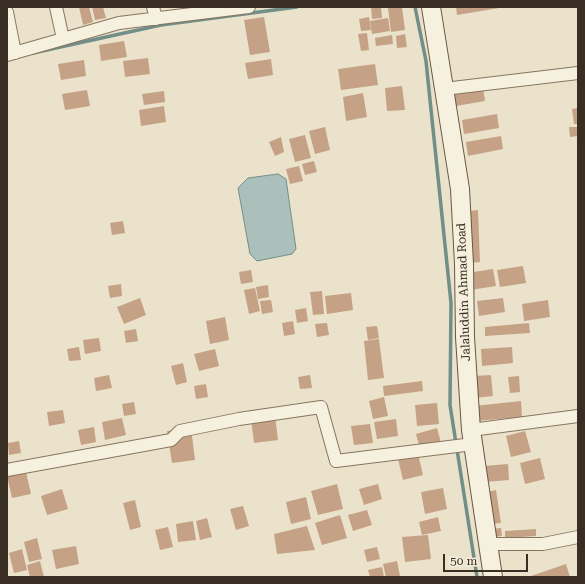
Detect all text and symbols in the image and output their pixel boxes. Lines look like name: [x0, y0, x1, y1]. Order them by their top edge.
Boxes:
street label: Jalaluddin Ahmad Road: [454, 223, 474, 361]
scale bar: [445, 546, 530, 572]
text: 50 m: [450, 554, 477, 568]

